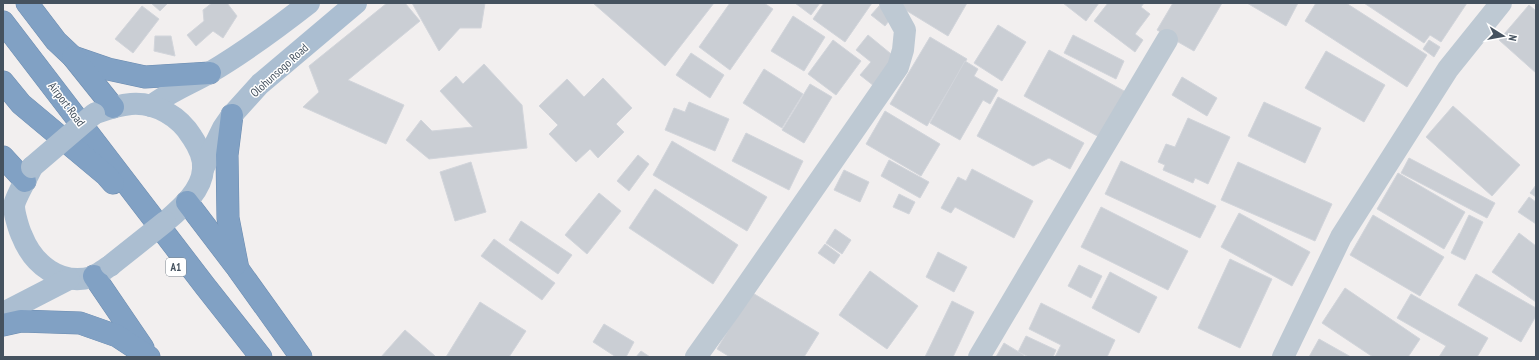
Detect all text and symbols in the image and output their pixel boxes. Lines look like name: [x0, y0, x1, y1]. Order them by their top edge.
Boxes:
north arrow: [1483, 16, 1523, 56]
text: N: [1505, 34, 1520, 42]
street label: Olohunsogo Road: [247, 40, 311, 100]
street label: Airport Road: [45, 79, 89, 129]
road number: A1: [166, 258, 186, 276]

